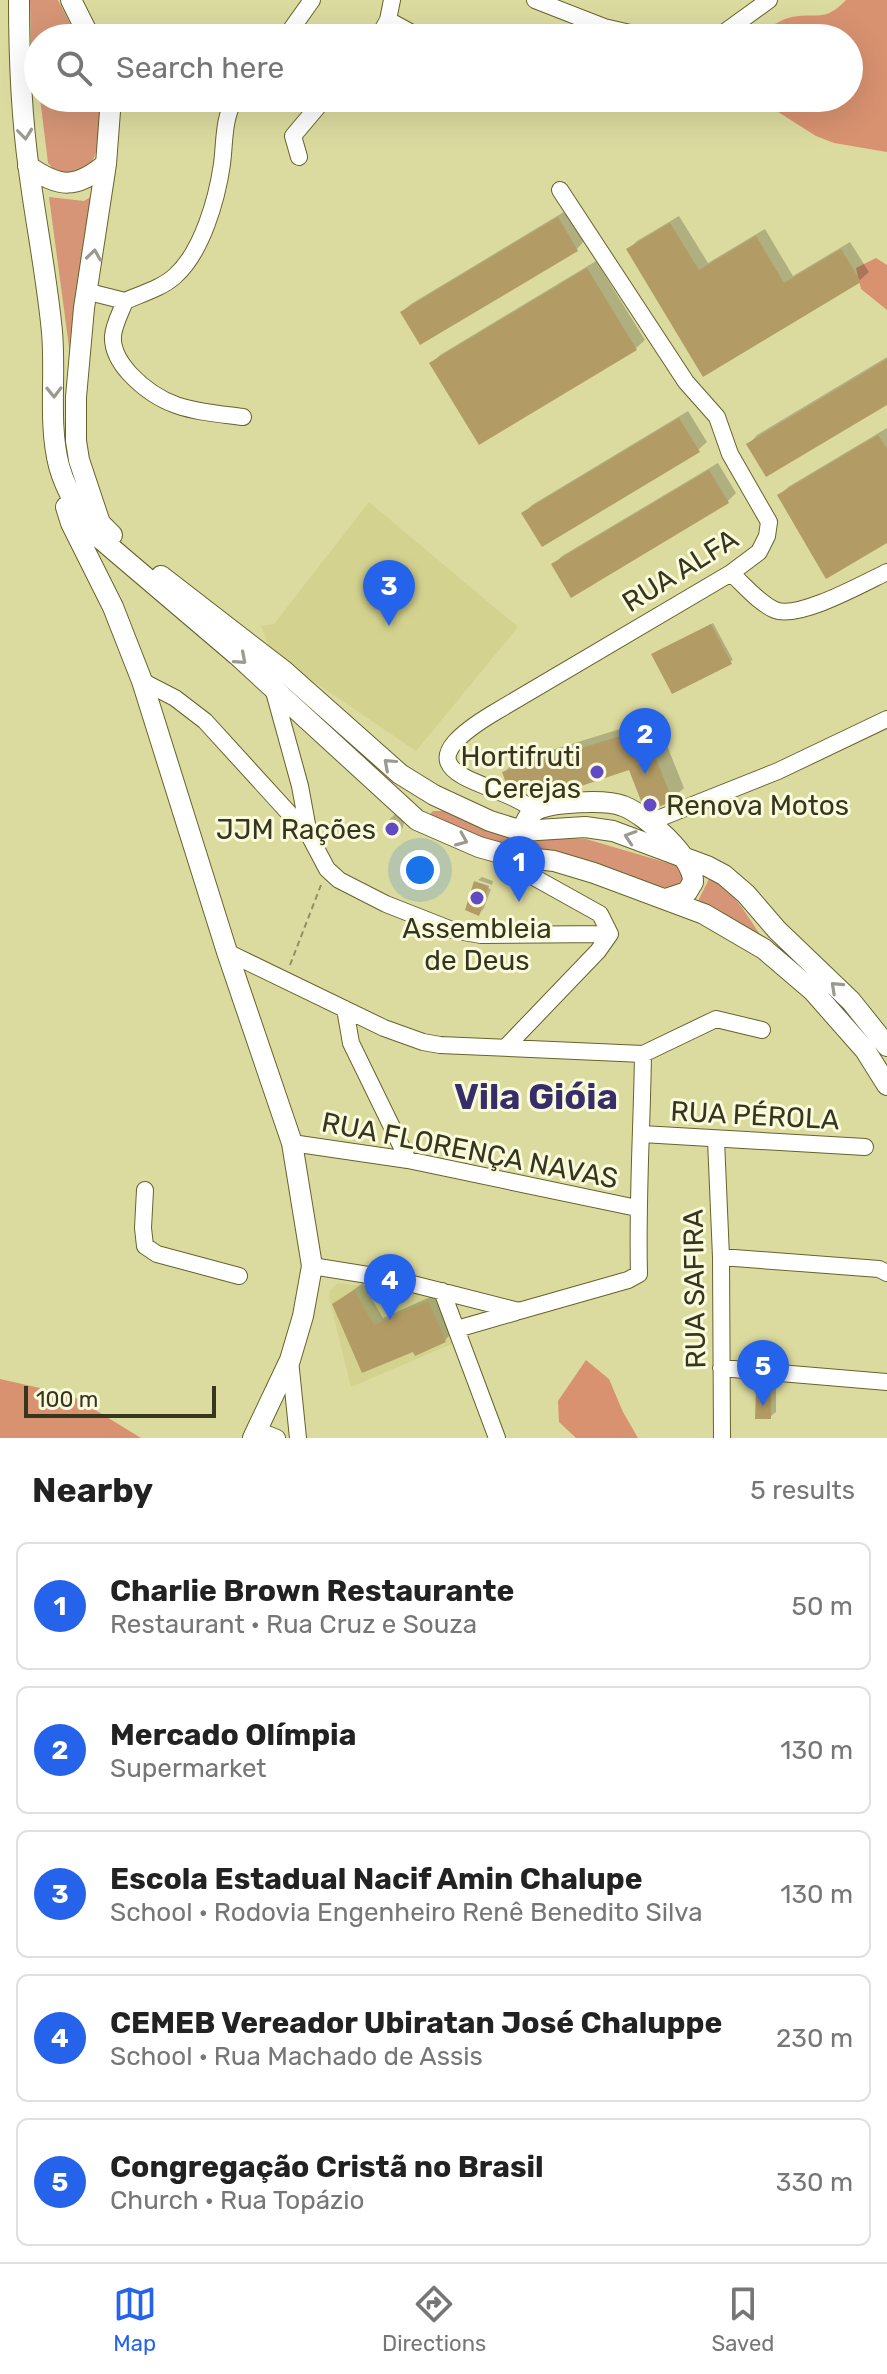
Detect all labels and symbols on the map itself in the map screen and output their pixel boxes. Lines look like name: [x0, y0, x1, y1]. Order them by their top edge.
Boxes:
one-way arrow: [16, 128, 33, 141]
one-way arrow: [85, 248, 102, 261]
one-way arrow: [45, 386, 63, 399]
street label: RUA ALFA: [616, 522, 744, 619]
pin: 3: [363, 560, 415, 626]
one-way arrow: [231, 649, 246, 664]
pin: 2: [619, 708, 671, 774]
place label: Hortifruti Cerejas: [461, 740, 581, 805]
one-way arrow: [384, 759, 398, 773]
marker: Hortifruti Cerejas: [588, 763, 606, 781]
place label: Renova Motos: [666, 789, 849, 822]
marker: Renova Motos: [641, 796, 659, 814]
place label: JJM Rações: [216, 813, 376, 846]
marker: JJM Rações: [383, 820, 401, 838]
one-way arrow: [454, 830, 468, 846]
one-way arrow: [624, 830, 638, 846]
pin: 1: [493, 836, 545, 902]
your location: [400, 850, 440, 890]
marker: Assembleia de Deus: [468, 889, 486, 907]
place label: Assembleia de Deus: [402, 912, 552, 977]
one-way arrow: [831, 982, 845, 997]
district label: Vila Gióia: [454, 1075, 618, 1118]
street label: RUA PÉROLA: [670, 1095, 841, 1136]
street label: RUA FLORENÇA NAVAS: [319, 1106, 621, 1195]
street label: RUA SAFIRA: [677, 1209, 712, 1369]
pin: 4: [364, 1254, 416, 1320]
pin: 5: [737, 1340, 789, 1406]
scale bar: [24, 1382, 216, 1418]

